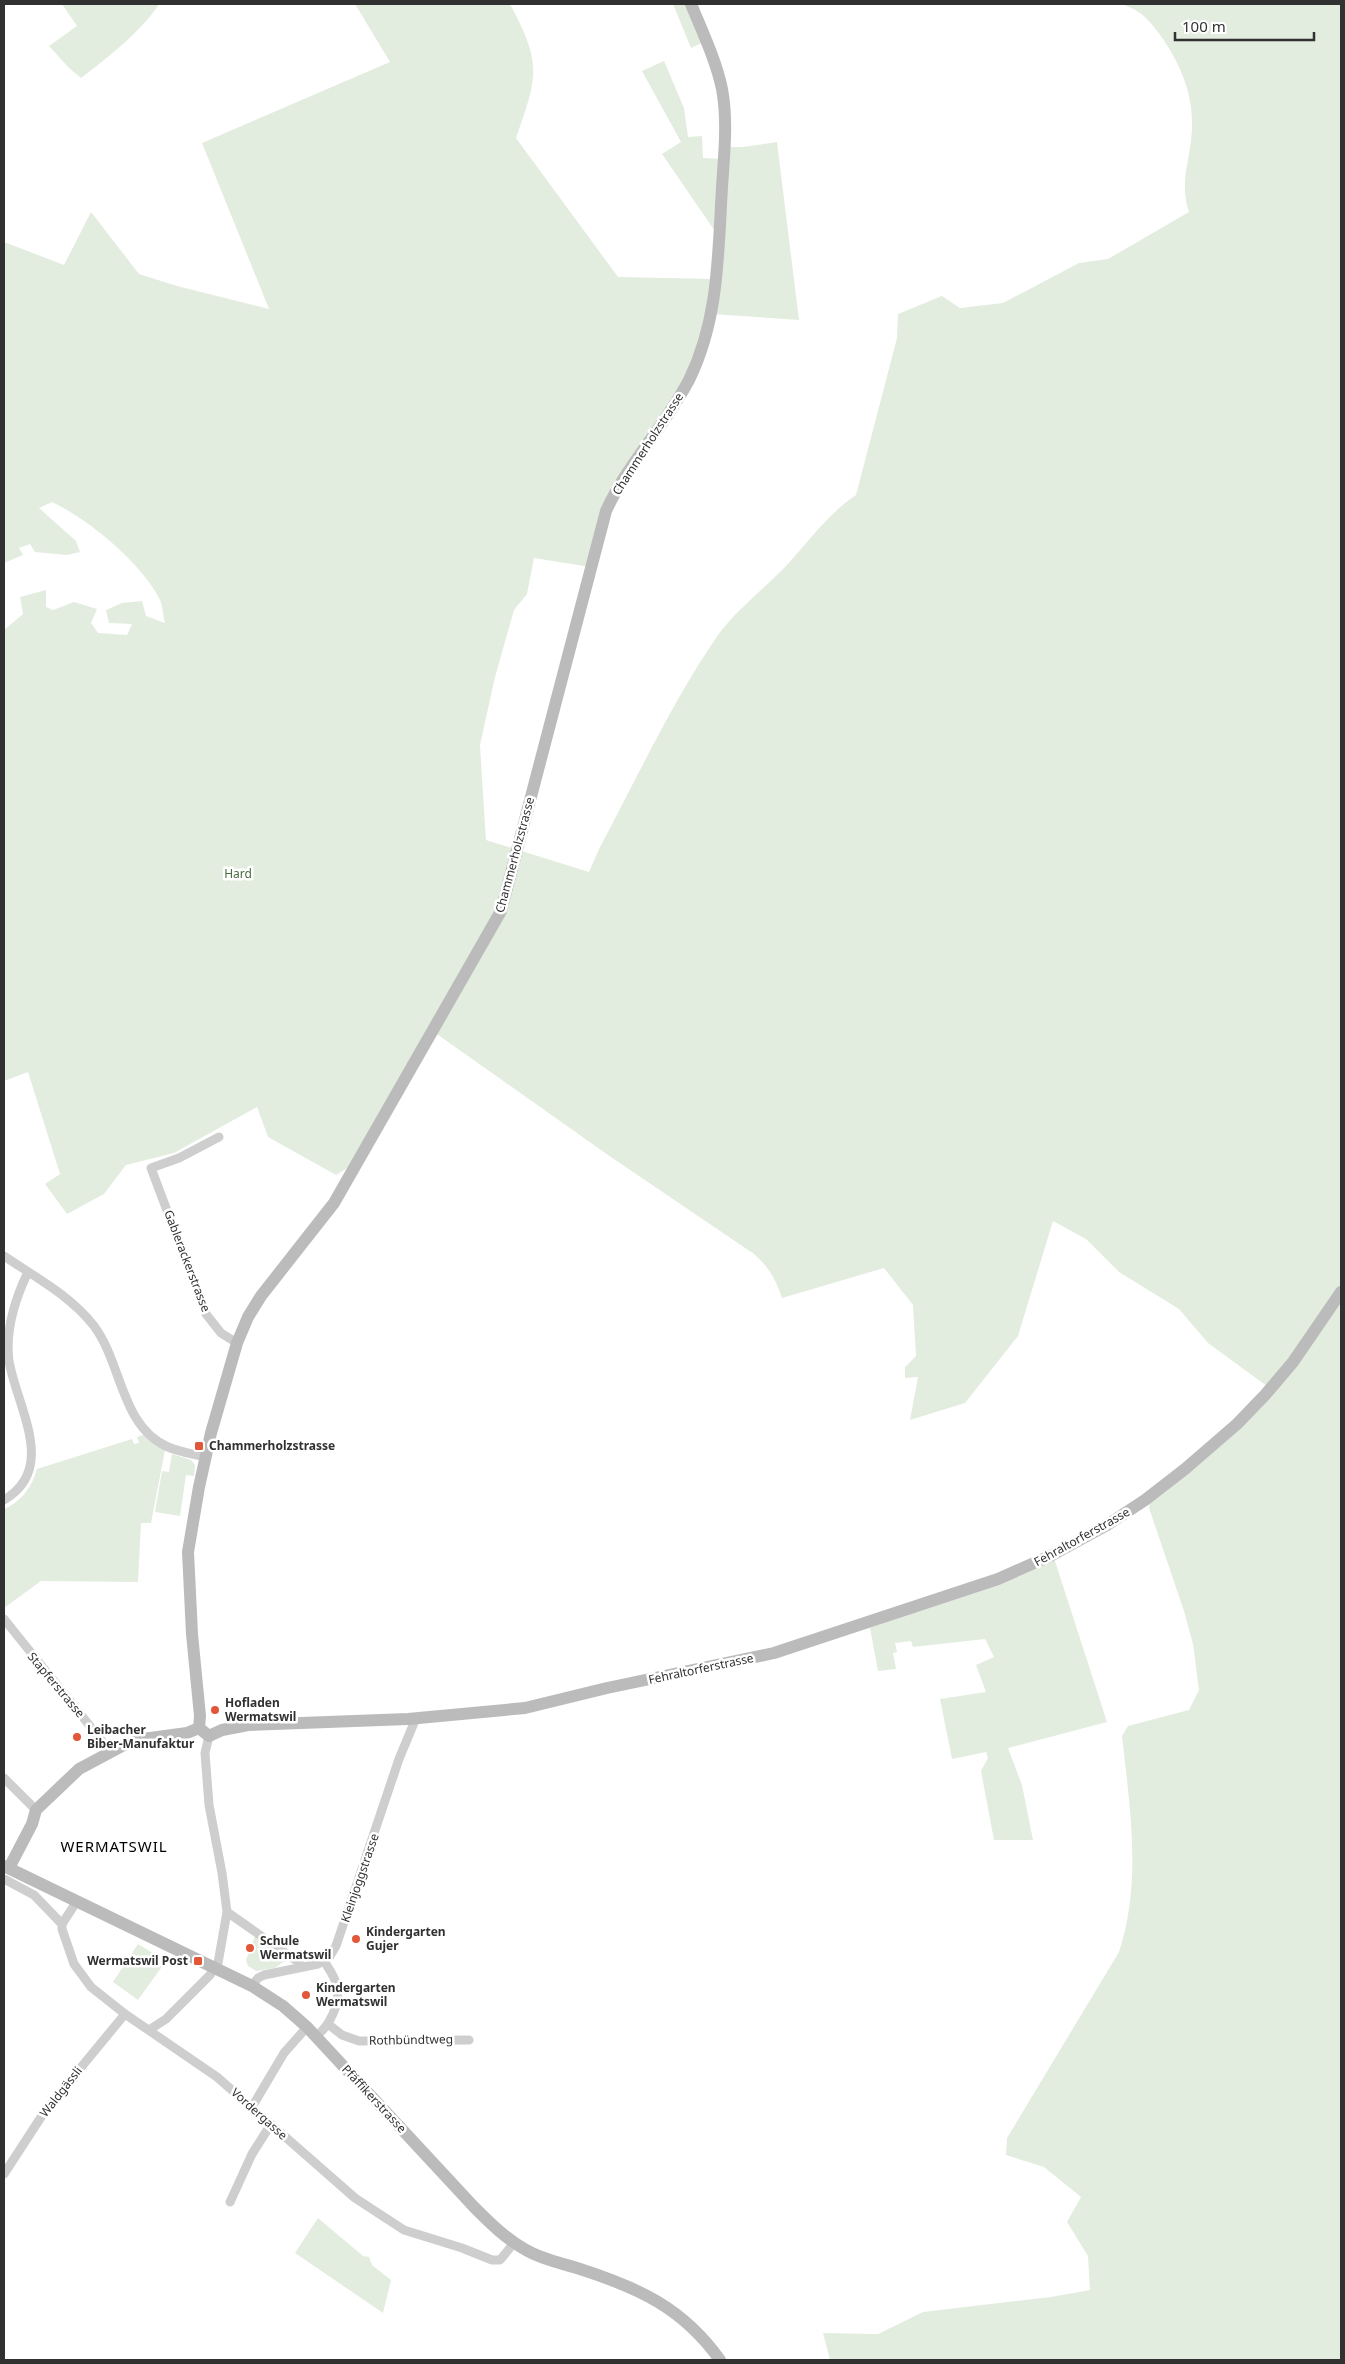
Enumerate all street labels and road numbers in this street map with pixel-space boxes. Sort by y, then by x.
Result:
street label: Chammerholzstrasse [608,389,687,498]
street label: Chammerholzstrasse [491,795,538,915]
street label: Gablerackerstrasse [160,1207,215,1314]
street label: Fehraltorferstrasse [1031,1503,1133,1570]
street label: Stapferstrasse [24,1648,89,1721]
street label: Fehraltorferstrasse [647,1649,755,1688]
street label: Kleinjoggstrasse [336,1831,383,1924]
street label: Rothbündtweg [369,2030,453,2049]
street label: Pfäffikerstrasse [338,2061,411,2137]
street label: Waldgässli [35,2063,86,2121]
street label: Vordergasse [228,2084,291,2144]

